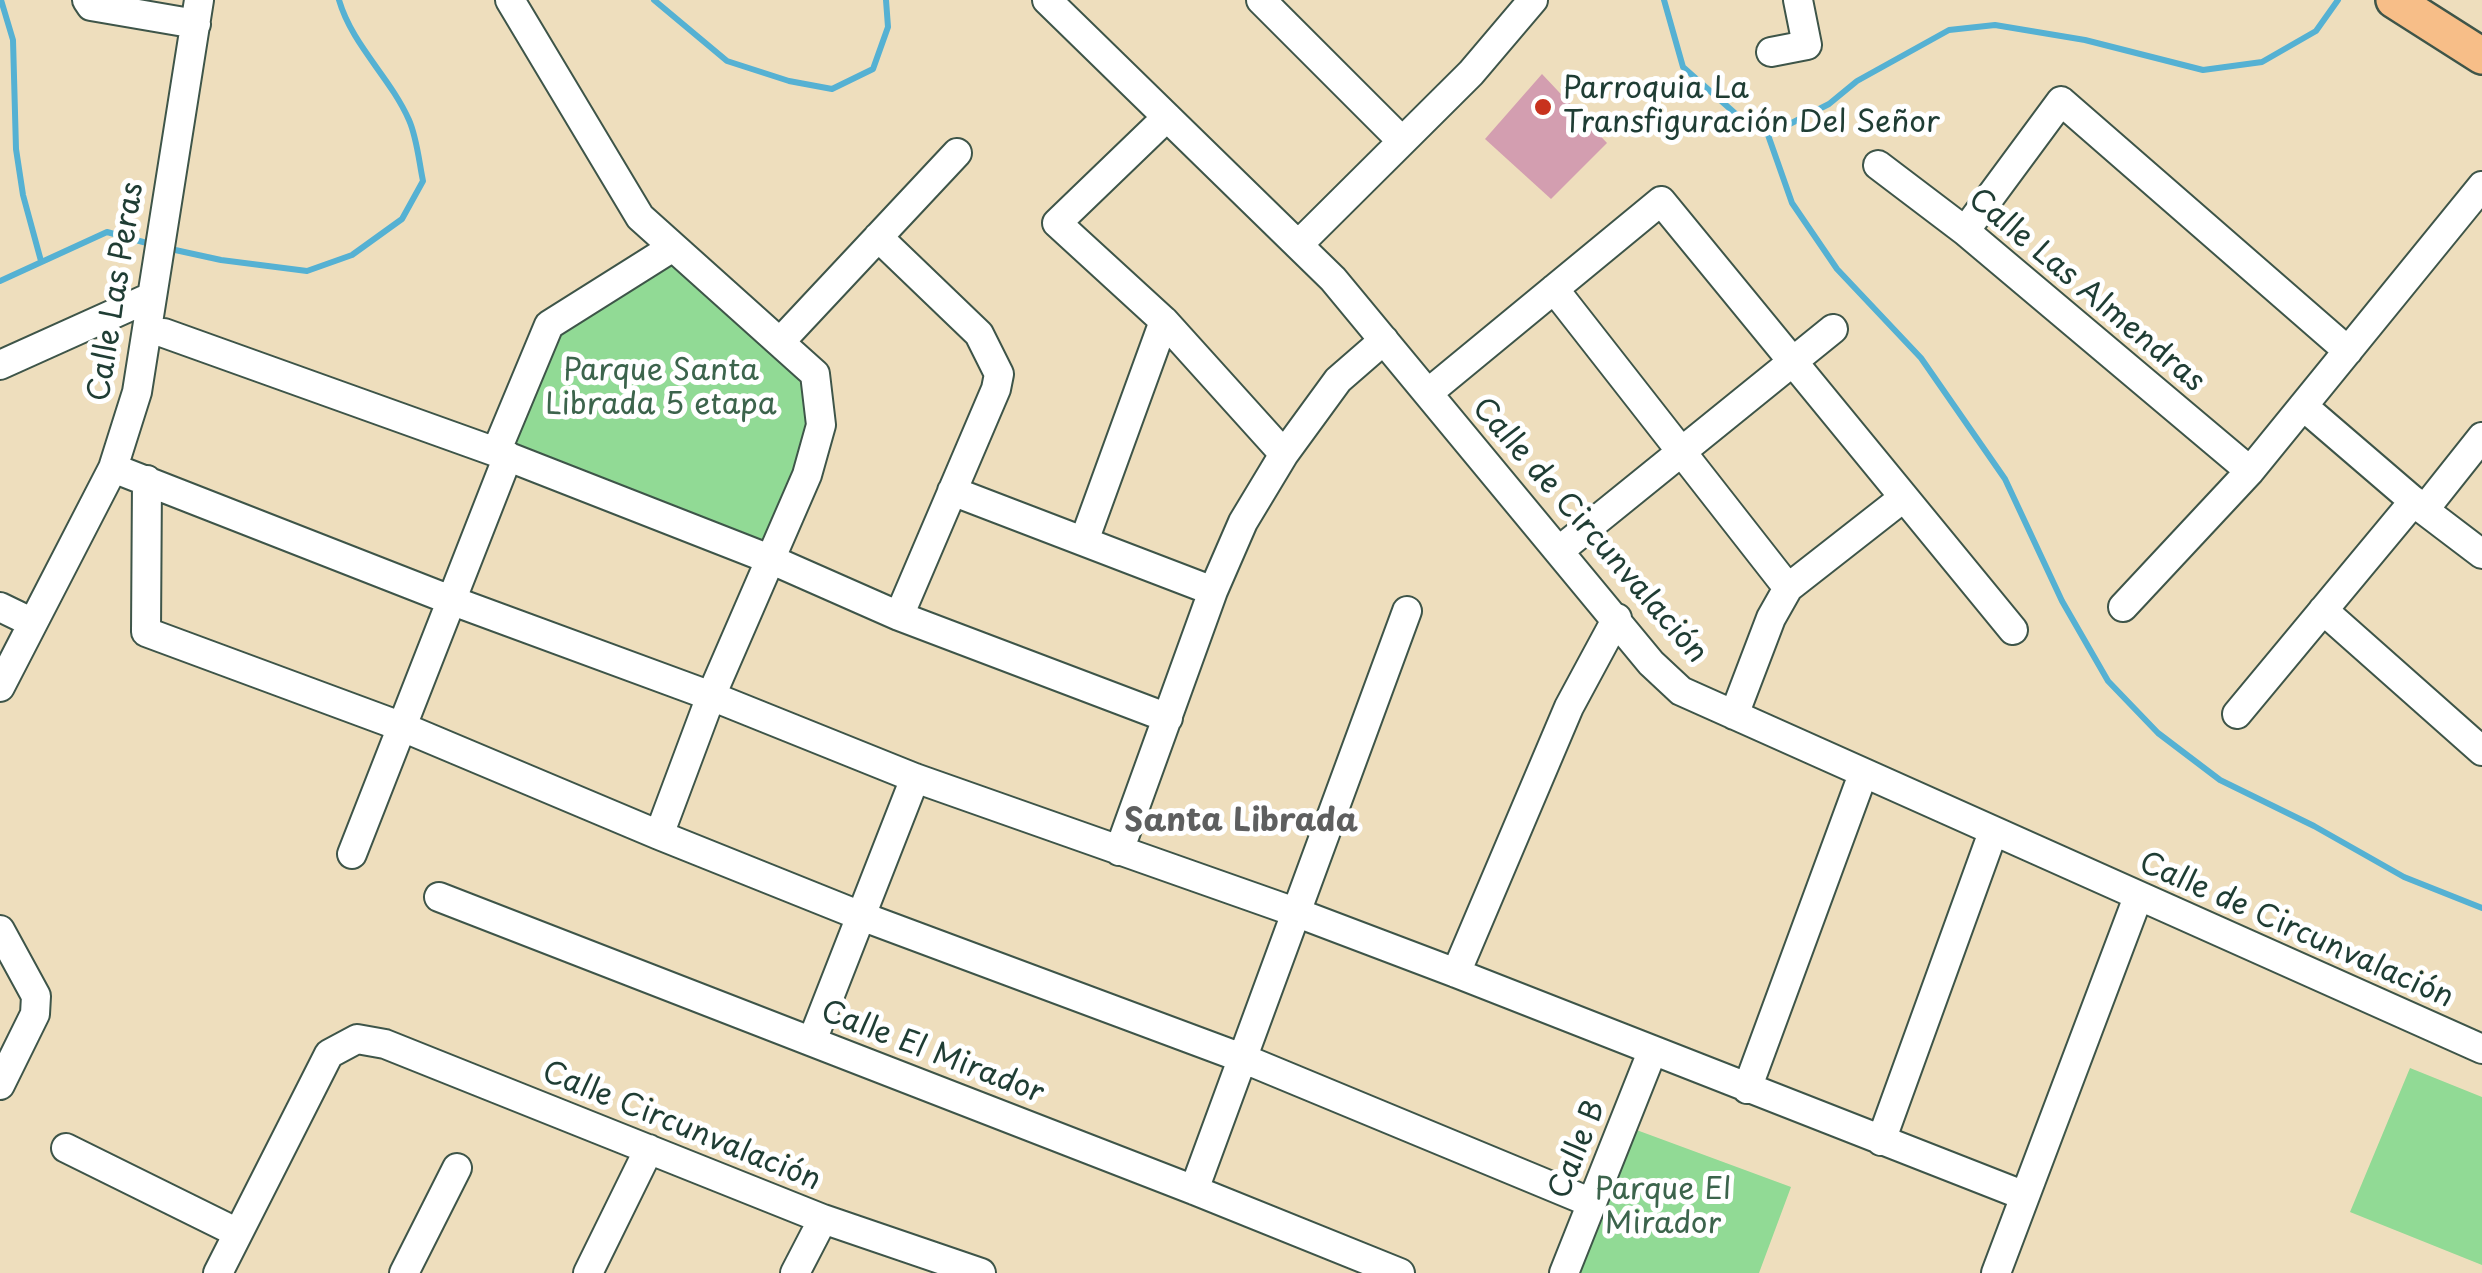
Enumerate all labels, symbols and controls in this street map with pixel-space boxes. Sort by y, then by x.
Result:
place label: Parroquia La Transfiguración Del Señor [1563,72,1940,142]
marker: Parroquia La Transfiguración Del Señor [1532,96,1554,118]
street label: Calle Las Peras [82,180,152,404]
street label: Calle Las Almendras [1961,182,2211,400]
park label: Parque Santa Librada 5 etapa [545,354,777,424]
street label: Calle de Circunvalación [1464,391,1714,671]
district label: Santa Librada [1124,803,1358,841]
street label: Calle de Circunvalación [2133,845,2459,1017]
street label: Calle El Mirador [815,994,1049,1112]
street label: Calle Circunvalación [537,1055,825,1199]
street label: Calle B [1542,1096,1614,1204]
park label: Parque El Mirador [1595,1173,1731,1244]

